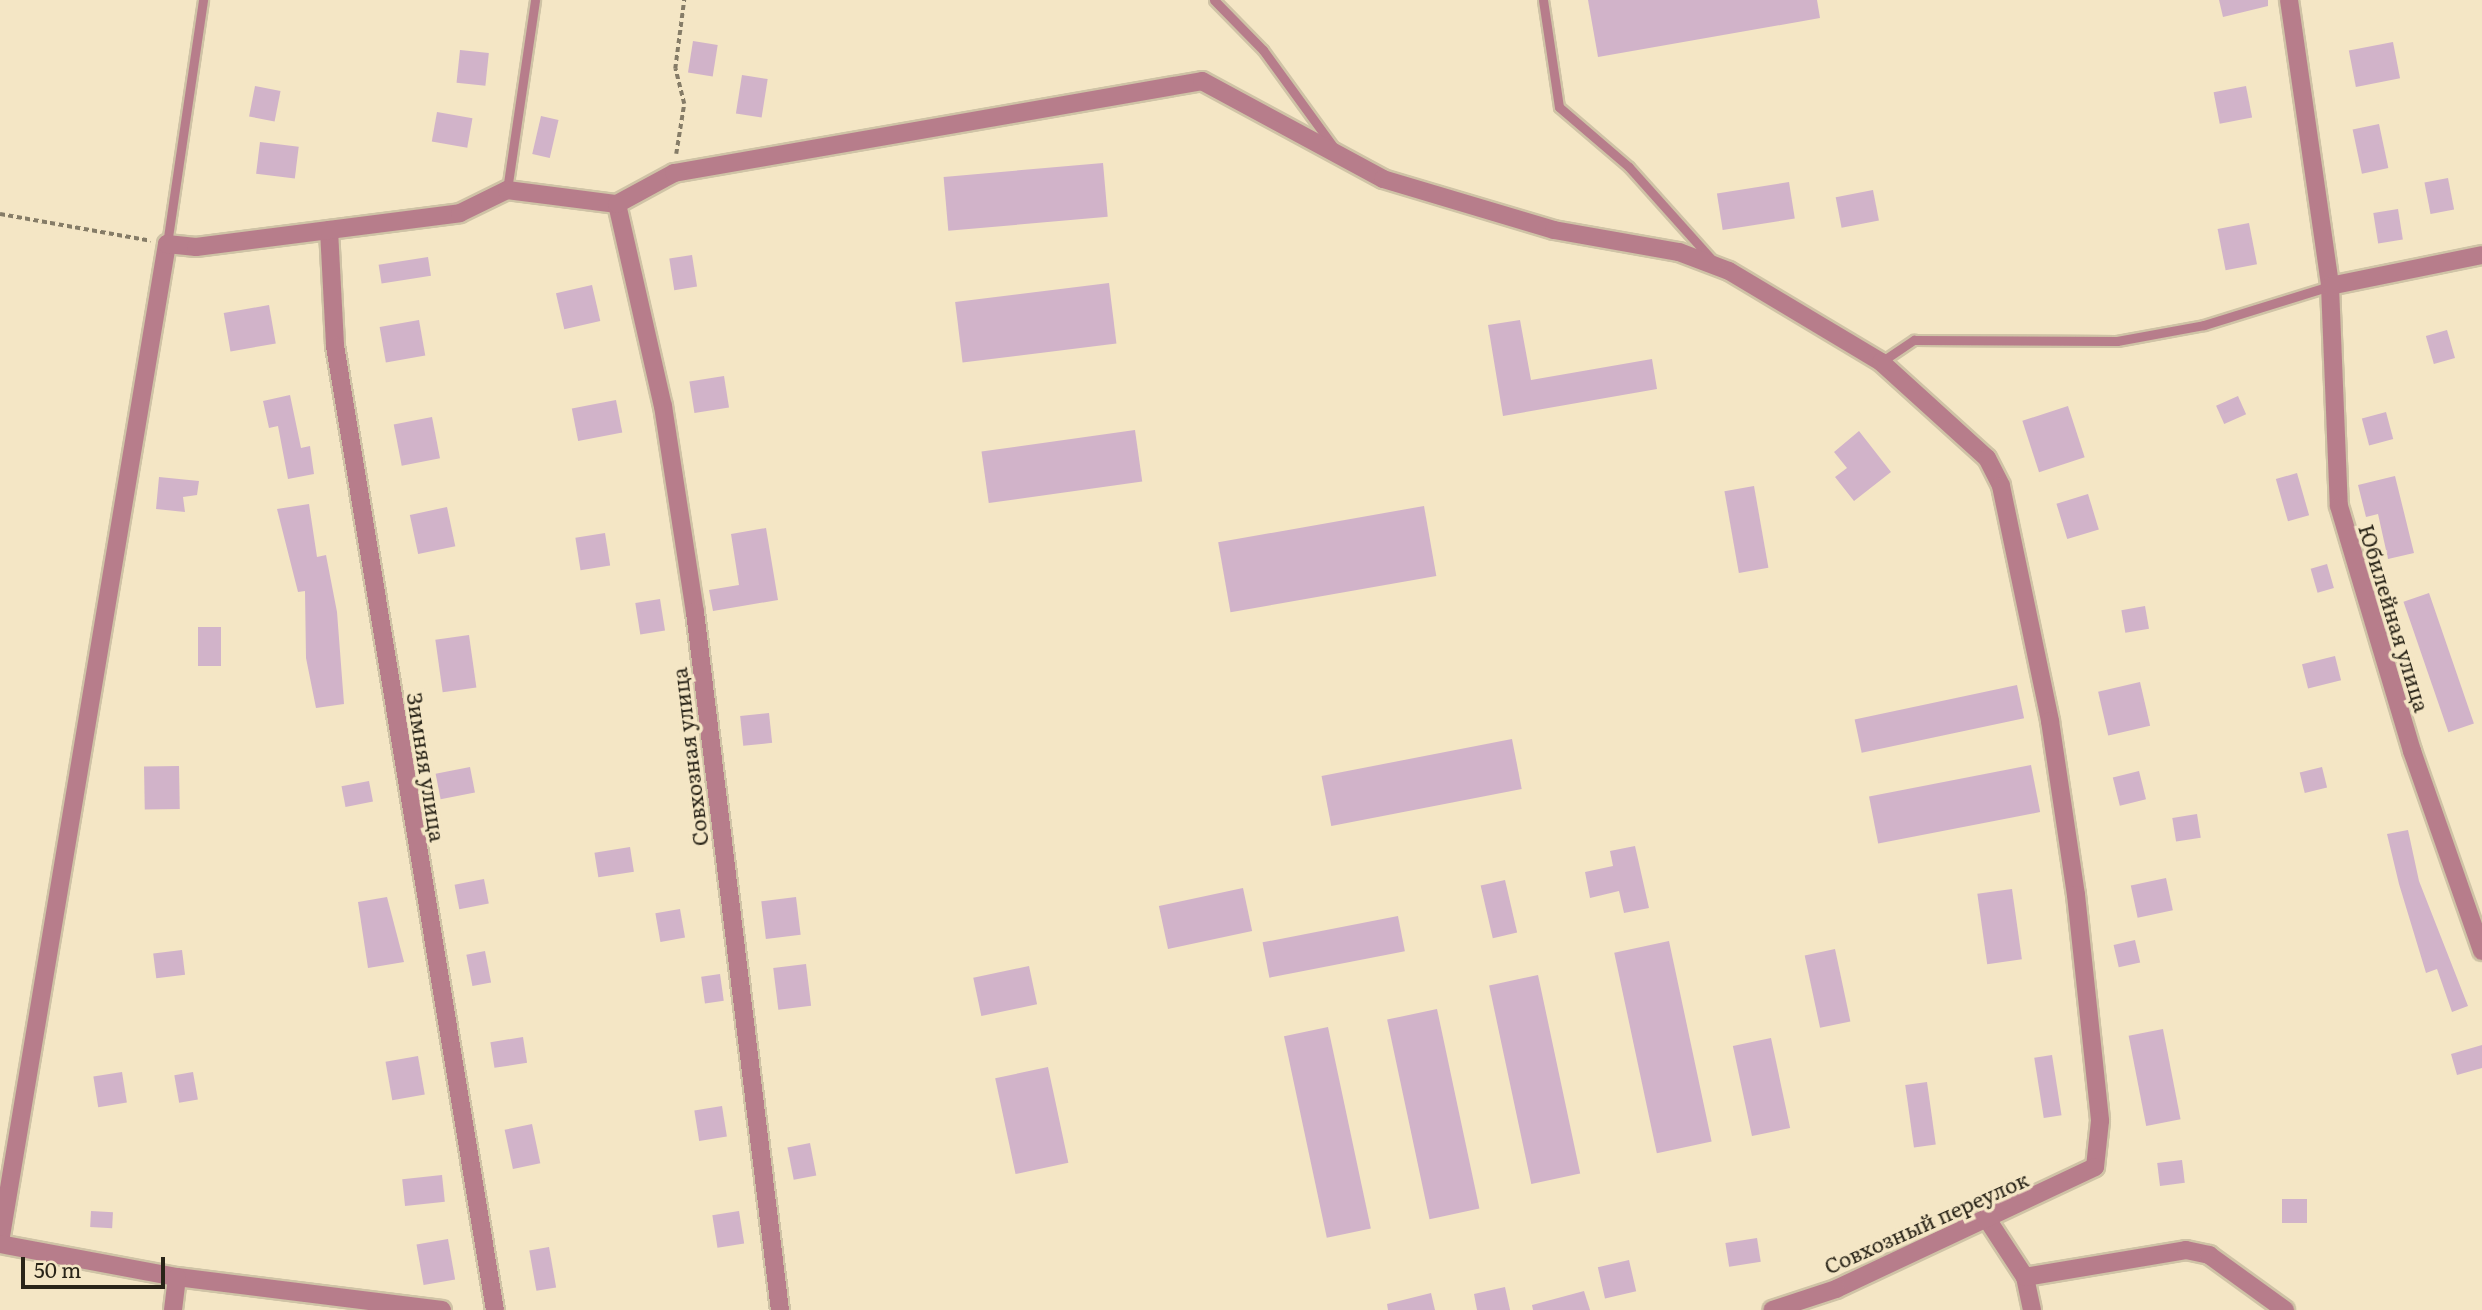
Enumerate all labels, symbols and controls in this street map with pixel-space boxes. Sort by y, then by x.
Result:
street label: Юбилейная улица [2354,521,2436,715]
street label: Совхозная улица [666,666,712,848]
street label: Зимняя улица [403,691,451,843]
street label: Совхозный переулок [1820,1166,2032,1278]
scale bar [24,1244,168,1288]
text: 50 m [34,1253,81,1284]

